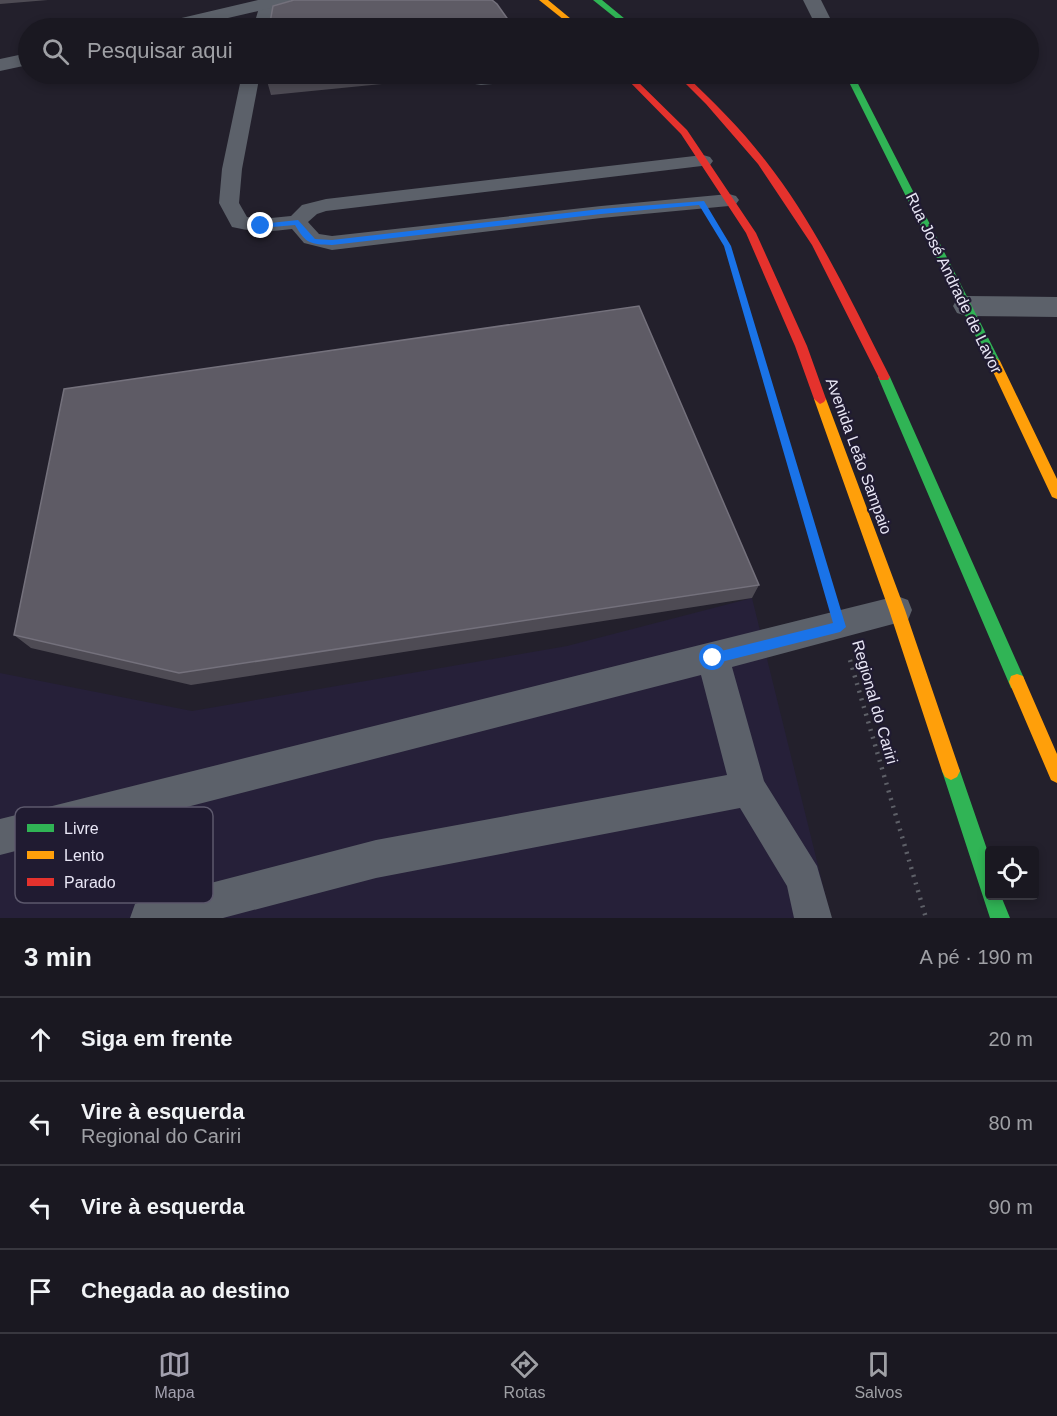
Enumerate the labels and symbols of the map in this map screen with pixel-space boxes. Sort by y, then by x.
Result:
street label: Rua José Andrade de Lavor [903,190,1005,376]
route end [247,212,273,238]
street label: Avenida Leão Sampaio [823,375,895,537]
street label: Regional do Cariri [849,638,901,766]
route start [699,644,725,670]
legend [15,807,213,903]
text: Livre [64,820,99,837]
text: Lento [64,847,104,864]
text: Parado [64,874,116,891]

